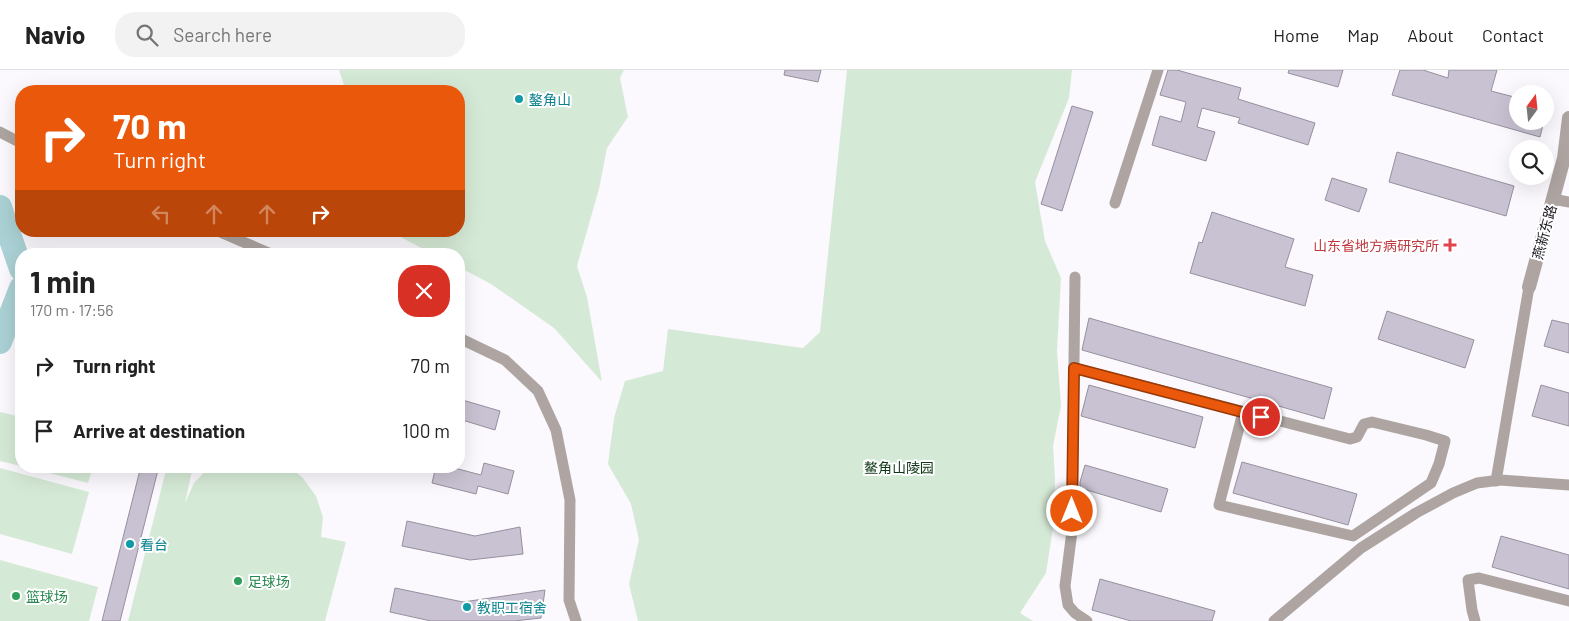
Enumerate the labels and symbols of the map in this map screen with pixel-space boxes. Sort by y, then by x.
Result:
north arrow [1509,85,1554,130]
place label: 鏊角山 [529,91,571,108]
marker: 鏊角山 [513,93,525,105]
street label: 燕新东路 [1529,203,1559,261]
place label: 山东省地方病研究所 [1313,237,1439,254]
marker: 山东省地方病研究所 [1443,238,1457,252]
pin [1240,396,1282,438]
park label: 鳌角山陵园 [864,459,934,476]
position arrow [1045,484,1097,536]
place label: 看台 [140,536,168,553]
marker: 看台 [124,538,136,550]
place label: 足球场 [248,573,290,590]
marker: 足球场 [232,575,244,587]
place label: 篮球场 [26,588,68,605]
marker: 篮球场 [10,590,22,602]
place label: 教职工宿舍 [477,599,547,616]
marker: 教职工宿舍 [461,601,473,613]

